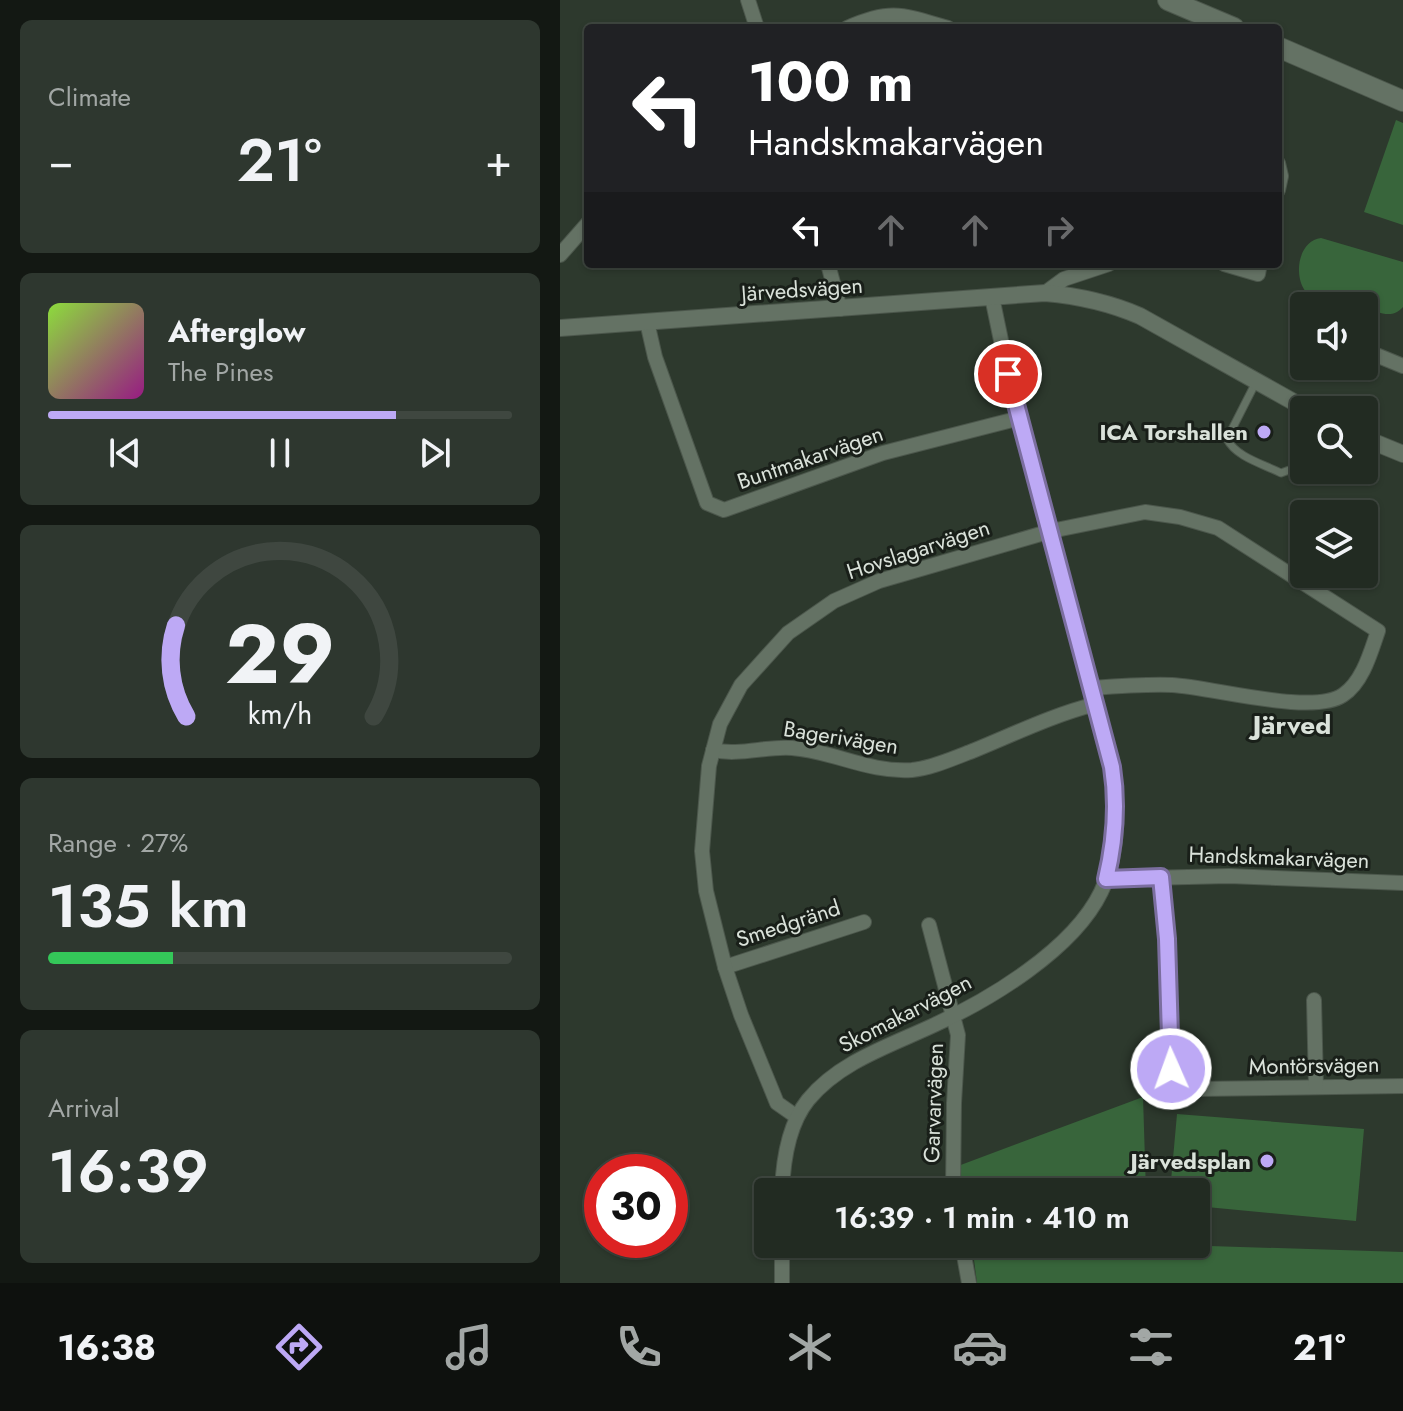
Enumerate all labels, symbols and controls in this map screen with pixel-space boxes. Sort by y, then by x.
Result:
text: 100 m [748,41,913,122]
icon: left [616,56,720,160]
text: Climate [48,78,131,116]
text: Handskmakarvägen [748,116,1044,168]
text: 21° [237,117,322,204]
text: − [48,129,74,193]
text: + [485,129,512,193]
icon: left [785,208,829,252]
icon: ahead [869,208,913,252]
icon: ahead [953,208,997,252]
icon: right [1037,208,1081,252]
street label: Järvedsvägen [737,269,864,309]
map controls [1290,292,1378,588]
button: sound [1290,292,1378,380]
text: Afterglow [168,310,305,353]
pin [974,340,1042,408]
icon: arrive [986,352,1030,396]
text: The Pines [168,353,273,391]
button: search [1290,396,1378,484]
place label: ICA Torshallen [1099,416,1248,448]
street label: Buntmakarvägen [733,417,887,497]
marker: ICA Torshallen [1255,423,1273,441]
icon: previous [103,431,147,475]
icon: pause [258,431,302,475]
icon: next [413,431,457,475]
button: layers [1290,500,1378,588]
street label: Hovslagarvägen [842,511,994,587]
text: 29 [225,594,335,714]
text: km/h [248,694,312,736]
district label: Järved [1248,706,1331,744]
street label: Bagerivägen [781,712,901,762]
text: Range · 27% [48,824,188,862]
street label: Handskmakarvägen [1188,838,1370,876]
text: 135 km [48,863,249,950]
street label: Smedgränd [732,891,844,955]
street label: Skomakarvägen [833,966,977,1060]
position arrow [1129,1027,1213,1111]
street label: Garvarvägen [915,1042,951,1164]
street label: Montörsvägen [1248,1048,1380,1082]
text: Arrival [48,1089,120,1127]
text: 16:39 [48,1128,209,1215]
place label: Järvedsplan [1127,1145,1251,1177]
marker: Järvedsplan [1258,1152,1276,1170]
speed limit sign: 30 [584,1154,688,1258]
text: 16:39 · 1 min · 410 m [834,1196,1130,1239]
icon: directions [271,1319,327,1375]
icon: music [441,1319,497,1375]
icon: phone [611,1319,667,1375]
icon: climate [782,1319,838,1375]
icon: car [952,1319,1008,1375]
icon: filters [1123,1319,1179,1375]
text: 16:38 [57,1321,156,1373]
text: 21° [1293,1321,1346,1373]

